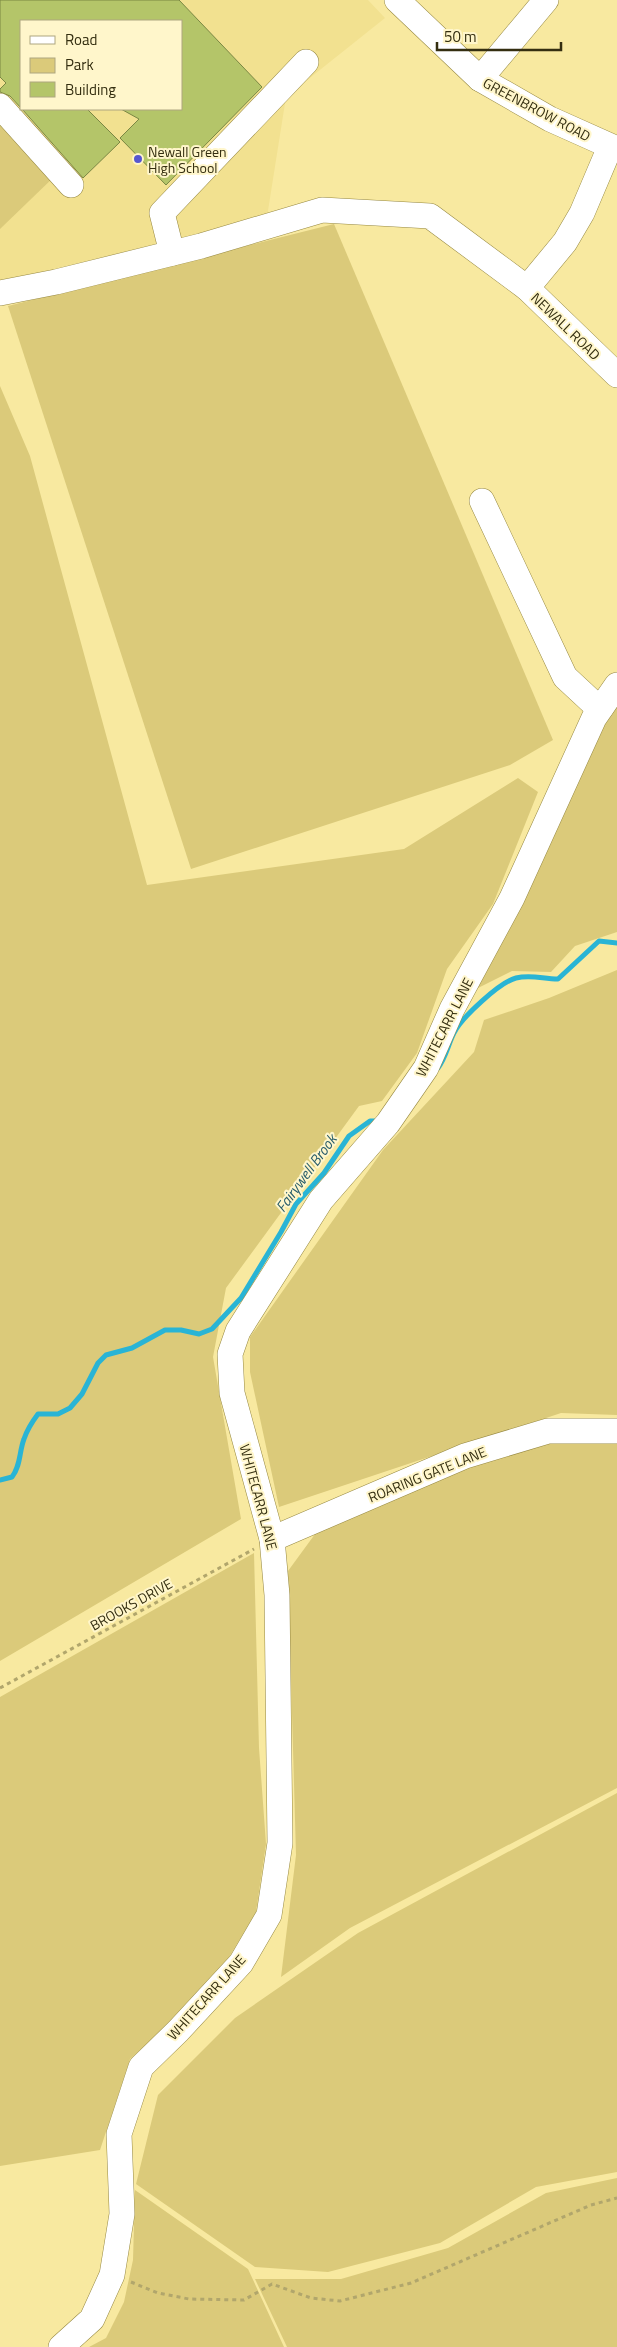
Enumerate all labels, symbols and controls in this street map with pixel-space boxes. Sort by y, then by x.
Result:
legend [20,20,182,110]
scale bar [437,20,561,52]
text: 50 m [444,25,477,48]
text: Road [65,28,97,51]
text: Park [65,53,94,76]
street label: GREENBROW ROAD [479,72,595,146]
text: Building [65,78,116,101]
place label: Newall Green High School [148,141,227,178]
marker: Newall Green High School [132,153,144,165]
street label: NEWALL ROAD [527,287,605,365]
street label: WHITECARR LANE [410,974,478,1080]
water label: Fairywell Brook [270,1127,344,1217]
street label: ROARING GATE LANE [365,1441,490,1507]
street label: WHITECARR LANE [235,1442,283,1553]
street label: BROOKS DRIVE [86,1573,176,1635]
street label: WHITECARR LANE [162,1949,250,2044]

